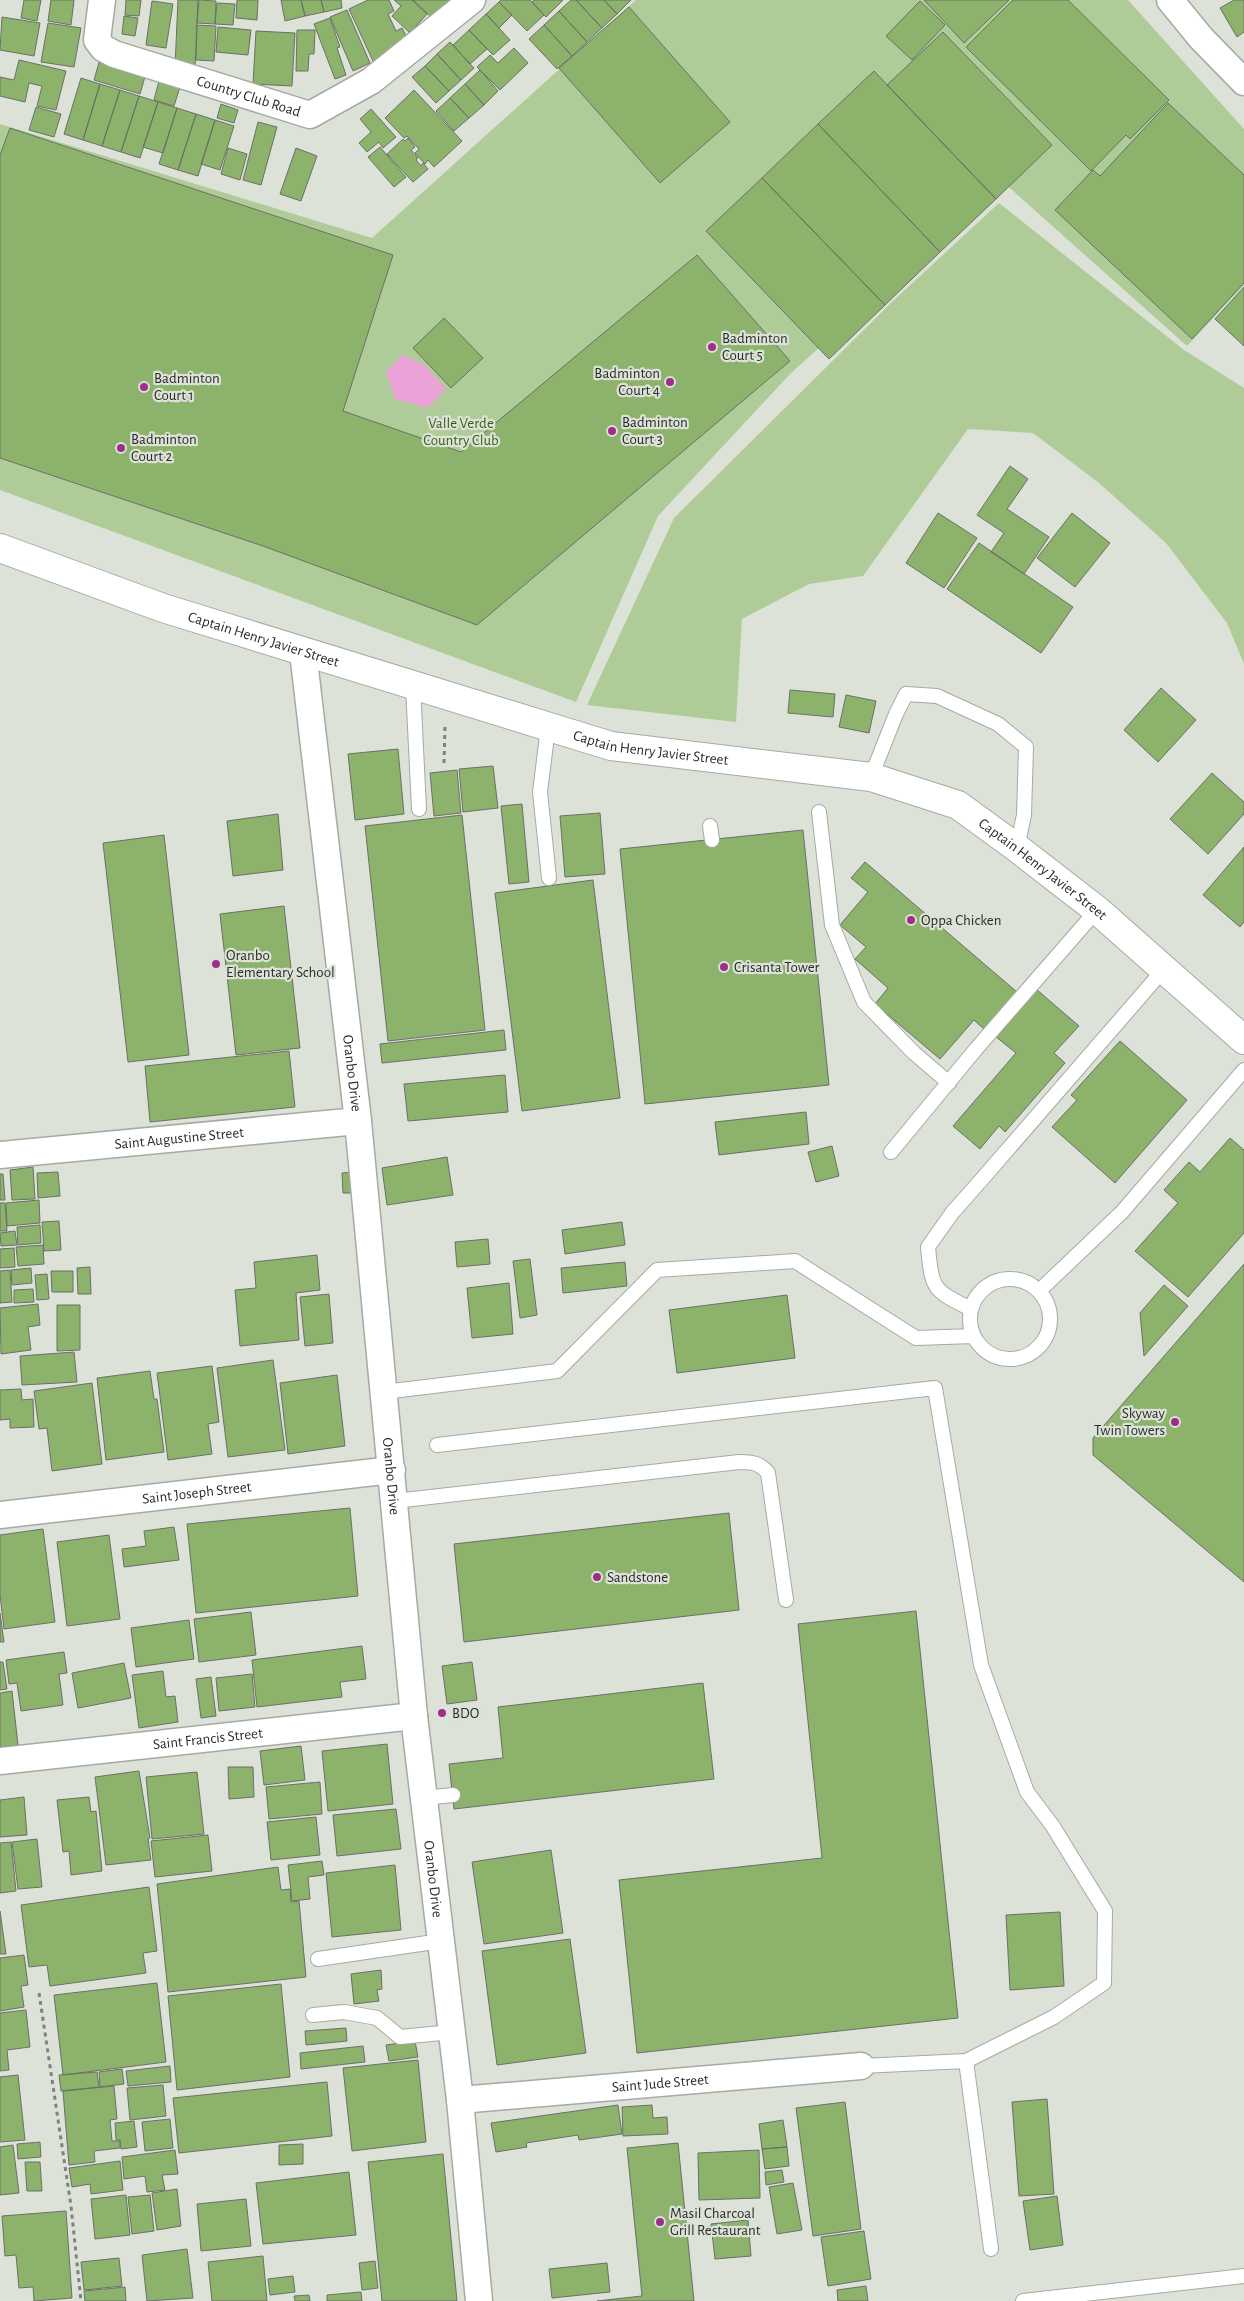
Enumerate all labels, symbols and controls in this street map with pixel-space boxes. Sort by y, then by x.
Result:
street label: Country Club Road [195,73,303,120]
place label: Badminton Court 5 [722,331,788,363]
marker: Badminton Court 5 [706,341,718,353]
place label: Badminton Court 4 [594,366,660,398]
place label: Badminton Court 1 [154,371,220,403]
marker: Badminton Court 4 [664,376,676,388]
marker: Badminton Court 1 [138,381,150,393]
place label: Badminton Court 3 [622,415,688,447]
park label: Valle Verde Country Club [423,416,499,448]
marker: Badminton Court 3 [606,425,618,437]
place label: Badminton Court 2 [131,432,197,464]
marker: Badminton Court 2 [115,442,127,454]
street label: Captain Henry Javier Street [186,609,341,670]
street label: Captain Henry Javier Street [571,728,729,768]
street label: Captain Henry Javier Street [976,816,1110,923]
place label: Oppa Chicken [921,913,1001,928]
marker: Oppa Chicken [905,914,917,926]
place label: Oranbo Elementary School [226,948,335,980]
marker: Oranbo Elementary School [210,958,222,970]
place label: Crisanta Tower [734,960,820,975]
marker: Crisanta Tower [718,961,730,973]
street label: Oranbo Drive [340,1034,364,1113]
street label: Saint Augustine Street [114,1125,245,1152]
place label: Skyway Twin Towers [1094,1406,1166,1438]
marker: Skyway Twin Towers [1169,1416,1181,1428]
street label: Oranbo Drive [380,1437,402,1516]
street label: Saint Joseph Street [141,1479,252,1507]
place label: Sandstone [607,1570,668,1585]
marker: Sandstone [591,1571,603,1583]
place label: BDO [452,1706,479,1721]
marker: BDO [436,1707,448,1719]
street label: Saint Francis Street [152,1725,264,1752]
street label: Oranbo Drive [421,1840,445,1919]
street label: Saint Jude Street [611,2072,710,2095]
place label: Masil Charcoal Grill Restaurant [670,2206,761,2238]
marker: Masil Charcoal Grill Restaurant [654,2216,666,2228]

